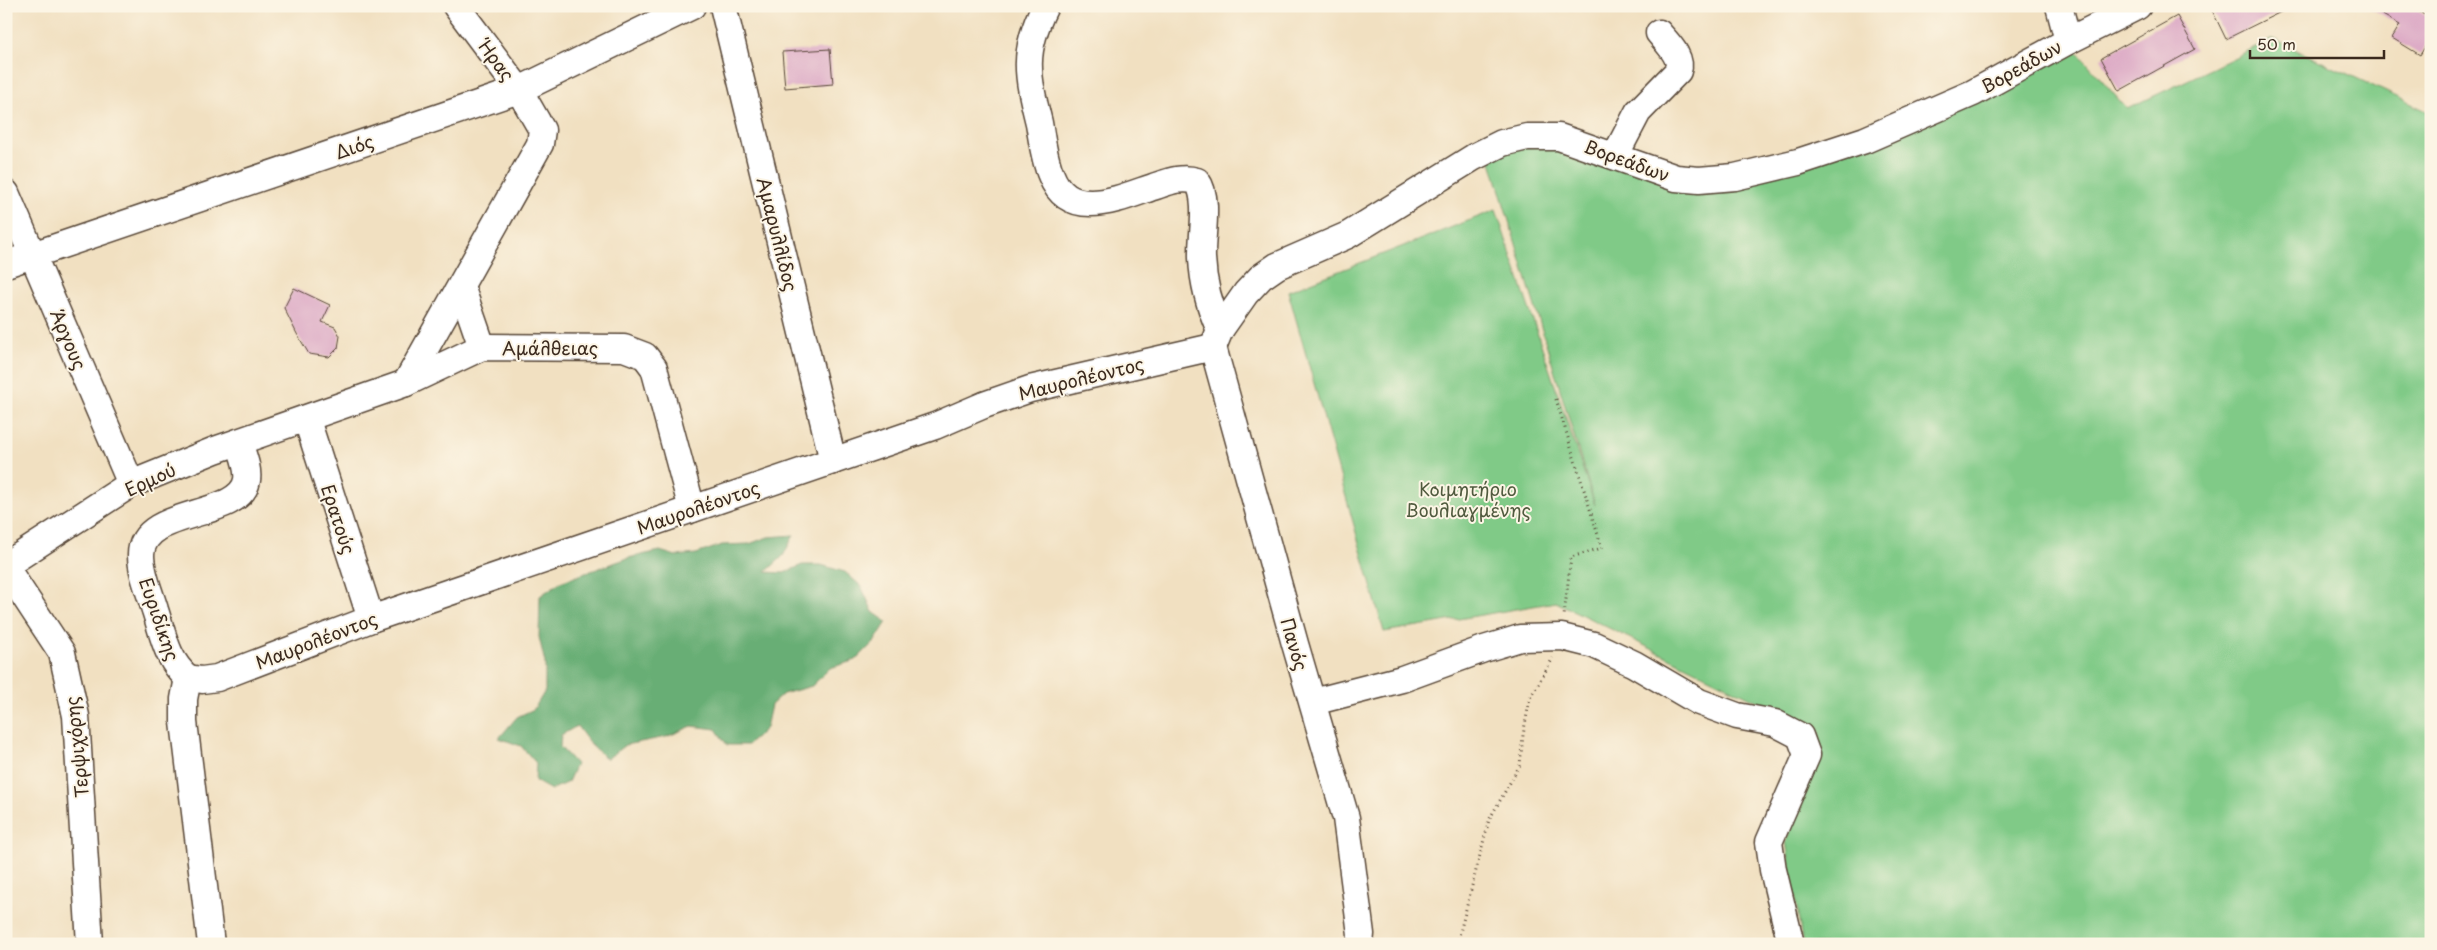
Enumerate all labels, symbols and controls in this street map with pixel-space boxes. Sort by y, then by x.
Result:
scale bar [2250,28,2383,60]
street label: Ήρας [471,31,521,86]
text: 50 m [2257,32,2296,55]
street label: Βορεάδων [1975,33,2067,99]
street label: Διός [331,127,377,165]
street label: Βορεάδων [1580,132,1674,188]
street label: Αμαρυλλίδος [751,174,805,294]
street label: Άργους [44,304,94,374]
street label: Αμάλθειας [502,334,598,361]
street label: Μαυρολέοντος [1016,349,1146,407]
street label: Ερμού [120,455,180,503]
street label: Μαυρολέοντος [633,473,763,541]
park label: Κοιμητήριο Βουλιαγμένης [1405,475,1531,523]
street label: Ερατούς [315,481,363,557]
street label: Ευριδίκης [133,574,187,664]
street label: Μαυρολέοντος [251,604,381,676]
street label: Πανός [1275,614,1315,674]
street label: Τερψιχόρης [57,695,95,799]

